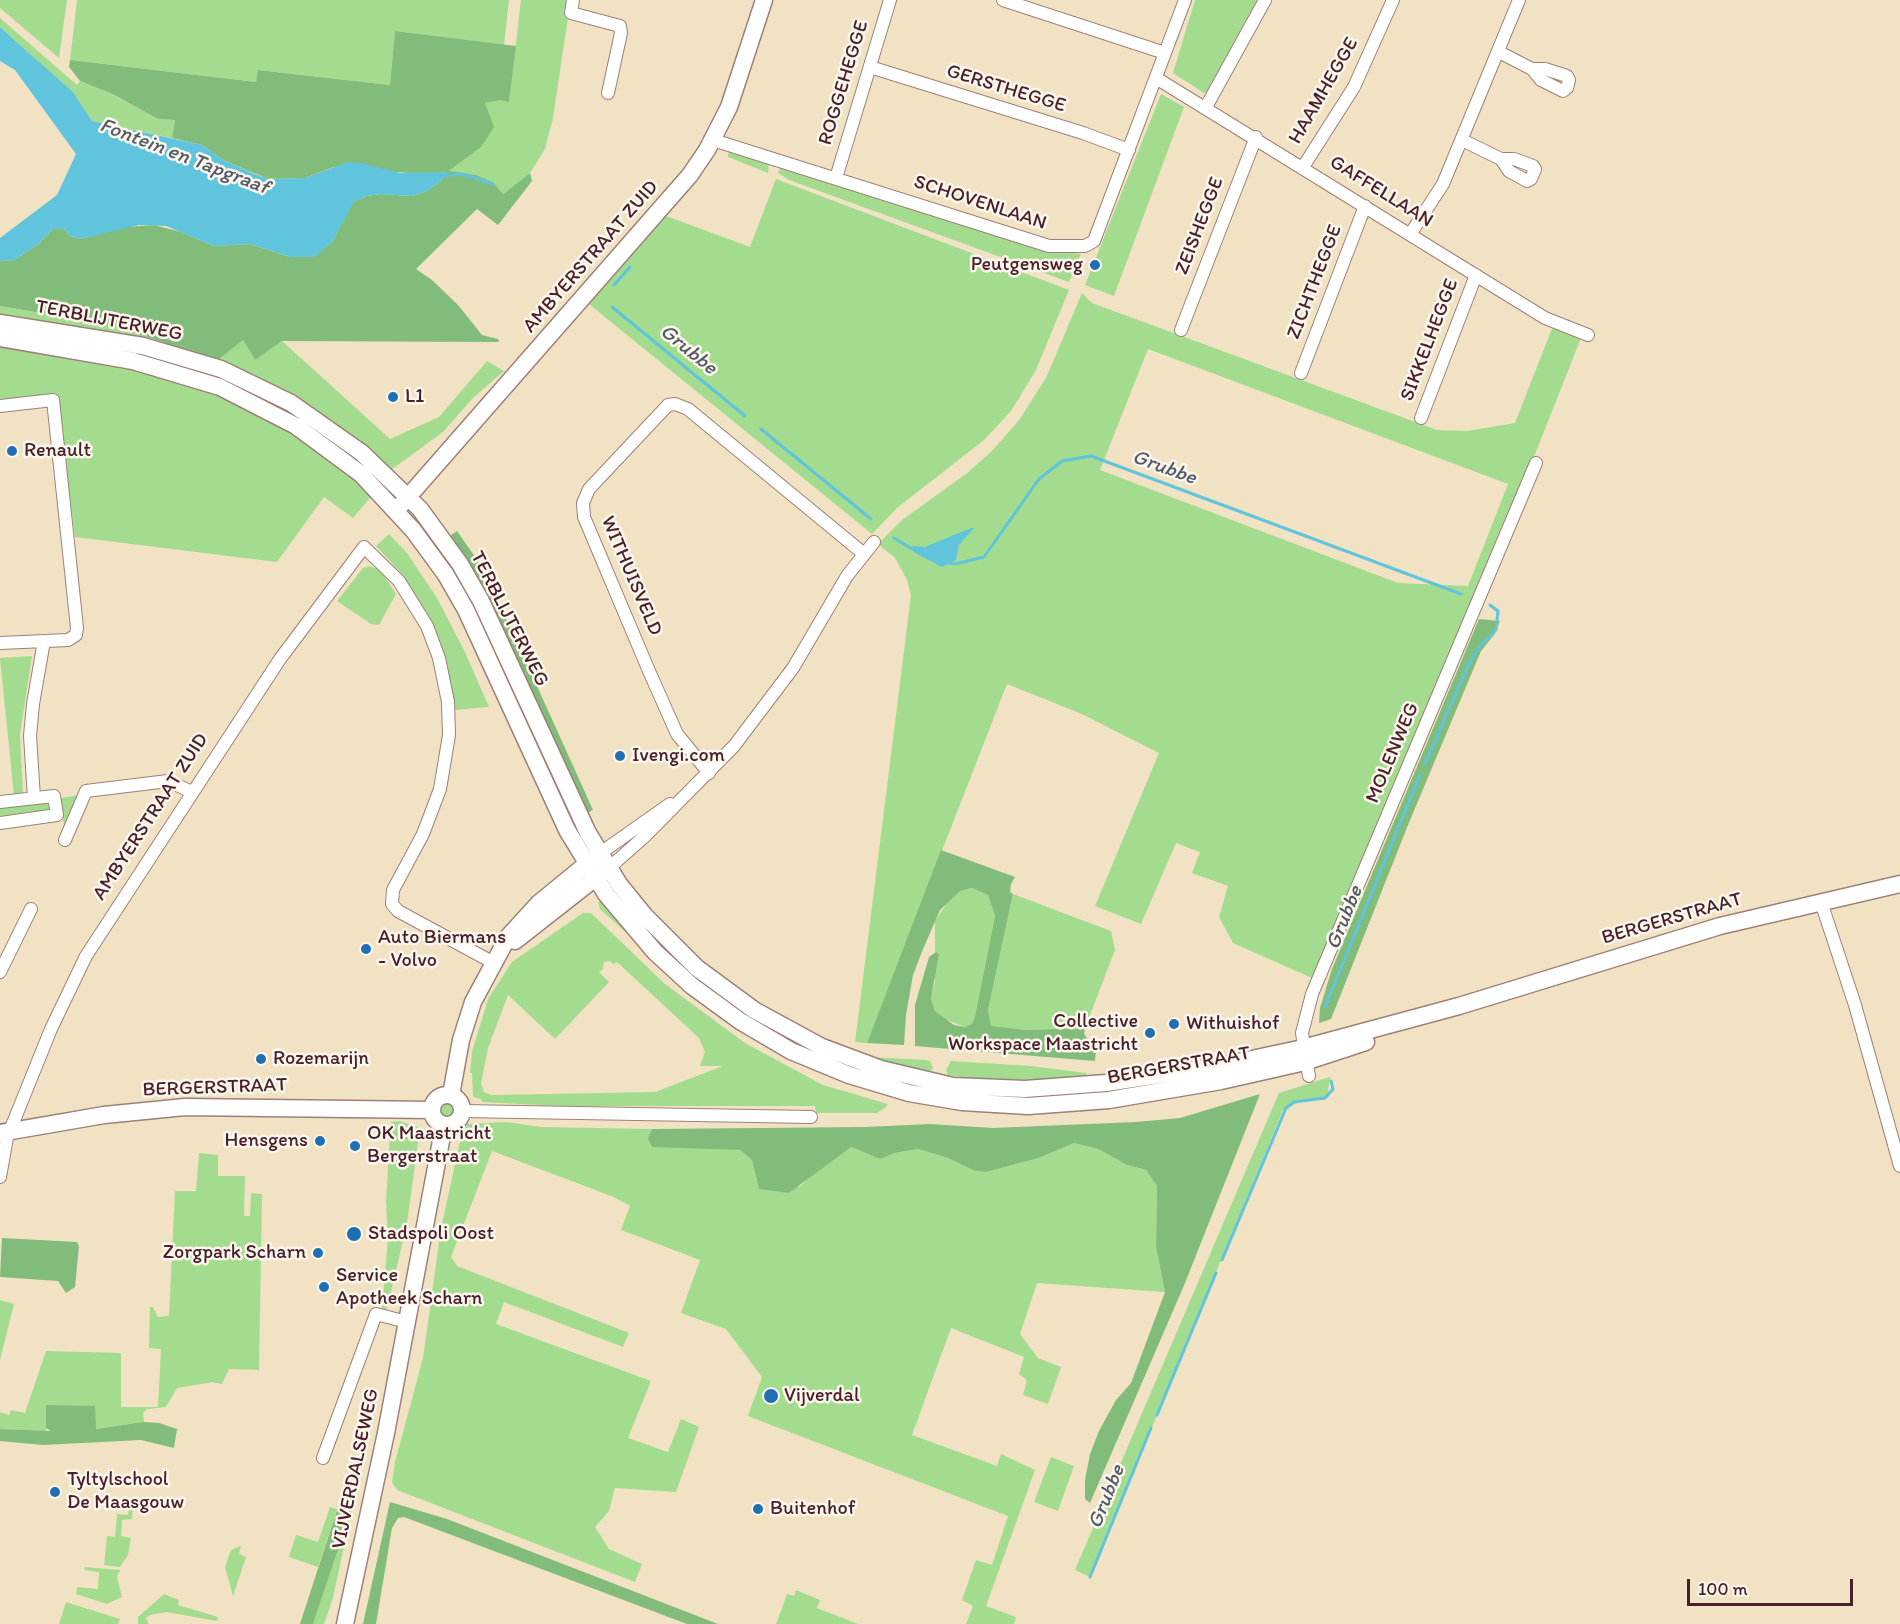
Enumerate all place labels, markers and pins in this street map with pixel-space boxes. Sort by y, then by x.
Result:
place label: Peutgensweg [971,253,1083,277]
marker: Peutgensweg [1088,258,1102,272]
place label: L1 [405,385,424,409]
marker: L1 [386,390,400,404]
place label: Renault [24,439,91,463]
marker: Renault [5,444,19,458]
place label: Ivengi.com [632,744,725,768]
marker: Ivengi.com [613,749,627,763]
place label: Auto Biermans - Volvo [378,926,506,973]
marker: Auto Biermans - Volvo [359,942,373,956]
place label: Collective Workspace Maastricht [948,1010,1138,1057]
place label: Withuishof [1186,1012,1279,1036]
marker: Withuishof [1167,1017,1181,1031]
marker: Collective Workspace Maastricht [1143,1026,1157,1040]
place label: Rozemarijn [273,1047,369,1071]
marker: Rozemarijn [254,1052,268,1066]
place label: OK Maastricht Bergerstraat [367,1122,491,1169]
place label: Hensgens [224,1129,308,1153]
marker: Hensgens [313,1134,327,1148]
marker: OK Maastricht Bergerstraat [348,1139,362,1153]
place label: Stadspoli Oost [368,1222,494,1246]
marker: Stadspoli Oost [345,1225,363,1243]
place label: Zorgpark Scharn [163,1241,306,1265]
marker: Zorgpark Scharn [311,1246,325,1260]
place label: Service Apotheek Scharn [336,1264,482,1311]
marker: Service Apotheek Scharn [317,1280,331,1294]
place label: Vijverdal [784,1384,860,1408]
marker: Vijverdal [762,1387,780,1405]
place label: Tyltylschool De Maasgouw [67,1468,184,1515]
marker: Tyltylschool De Maasgouw [48,1485,62,1499]
place label: Buitenhof [770,1497,855,1521]
marker: Buitenhof [751,1502,765,1516]

